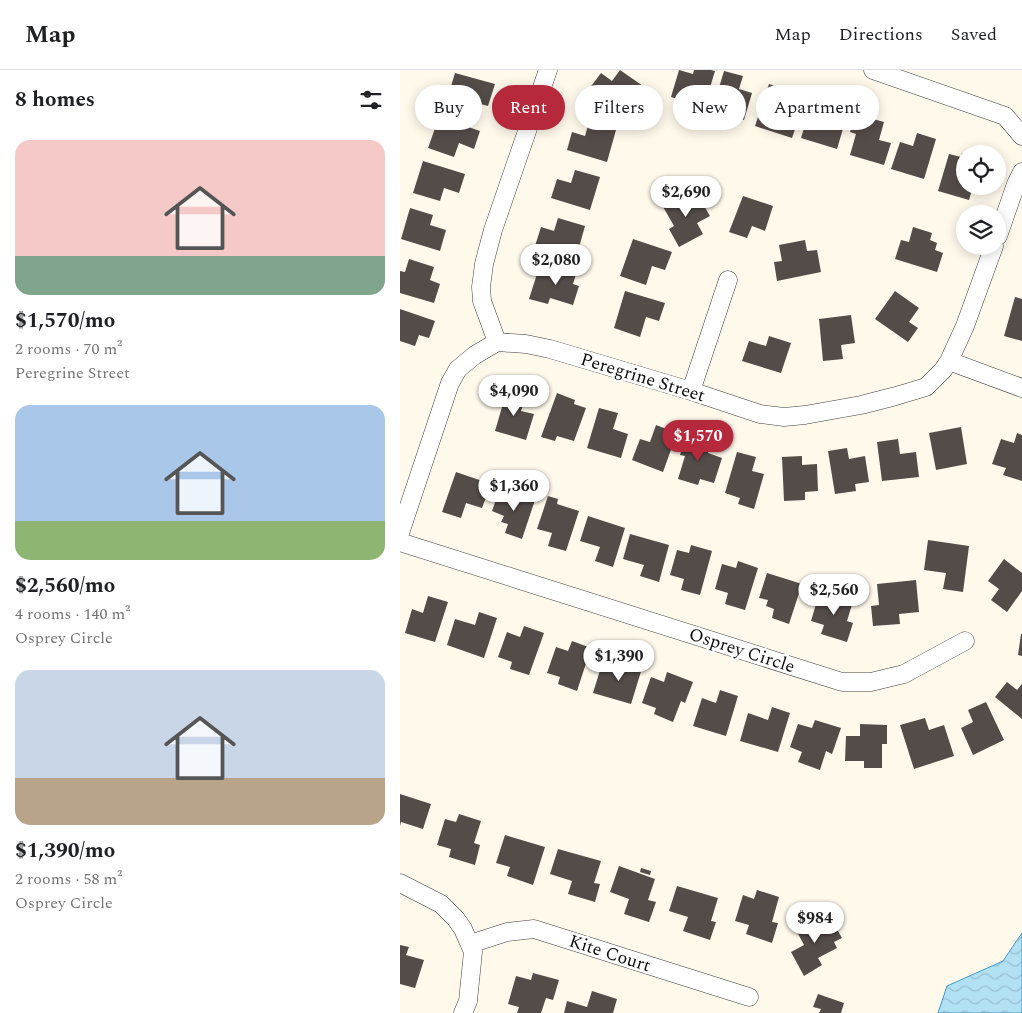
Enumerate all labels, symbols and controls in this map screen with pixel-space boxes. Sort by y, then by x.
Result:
text: Map [25,17,75,53]
text: Map [775,21,811,48]
text: Directions [839,21,923,48]
text: Saved [951,21,997,48]
text: 8 homes [15,84,95,116]
chip: Buy [415,85,482,130]
chip: Rent [492,85,565,130]
chip: Filters [575,85,663,130]
chip: New [673,85,746,130]
chip: Apartment [756,85,879,130]
icon: filters [357,86,385,114]
map controls [956,145,1006,255]
button: locate [956,145,1006,195]
icon: home [155,173,245,263]
pin: $2,690 [645,176,727,218]
text: $2,690 [661,180,711,204]
button: layers [956,205,1006,255]
pin: $2,080 [515,244,597,286]
text: $2,080 [531,248,581,272]
text: $1,570/mo [15,305,115,337]
text: 2 rooms · 70 m² [15,337,122,361]
street label: Peregrine Street [577,346,709,409]
text: Peregrine Street [15,361,130,385]
pin: $4,090 [473,374,555,417]
text: $4,090 [489,379,539,403]
pin: $1,570 [657,420,739,462]
text: $1,570 [673,424,723,448]
icon: home [155,438,245,528]
pin: $1,360 [473,470,555,512]
text: $1,360 [489,474,539,498]
text: $2,560/mo [15,570,115,602]
pin: $2,560 [793,574,875,616]
text: $2,560 [809,578,859,602]
text: 4 rooms · 140 m² [15,602,130,626]
street label: Osprey Circle [685,621,798,680]
text: Osprey Circle [15,626,113,650]
pin: $1,390 [578,640,660,682]
text: $1,390 [594,644,644,668]
icon: home [155,703,245,793]
text: $1,390/mo [15,835,115,867]
text: 2 rooms · 58 m² [15,867,122,891]
text: Osprey Circle [15,891,113,915]
pin: $984 [785,902,845,944]
text: $984 [797,906,833,930]
street label: Kite Court [566,928,654,979]

